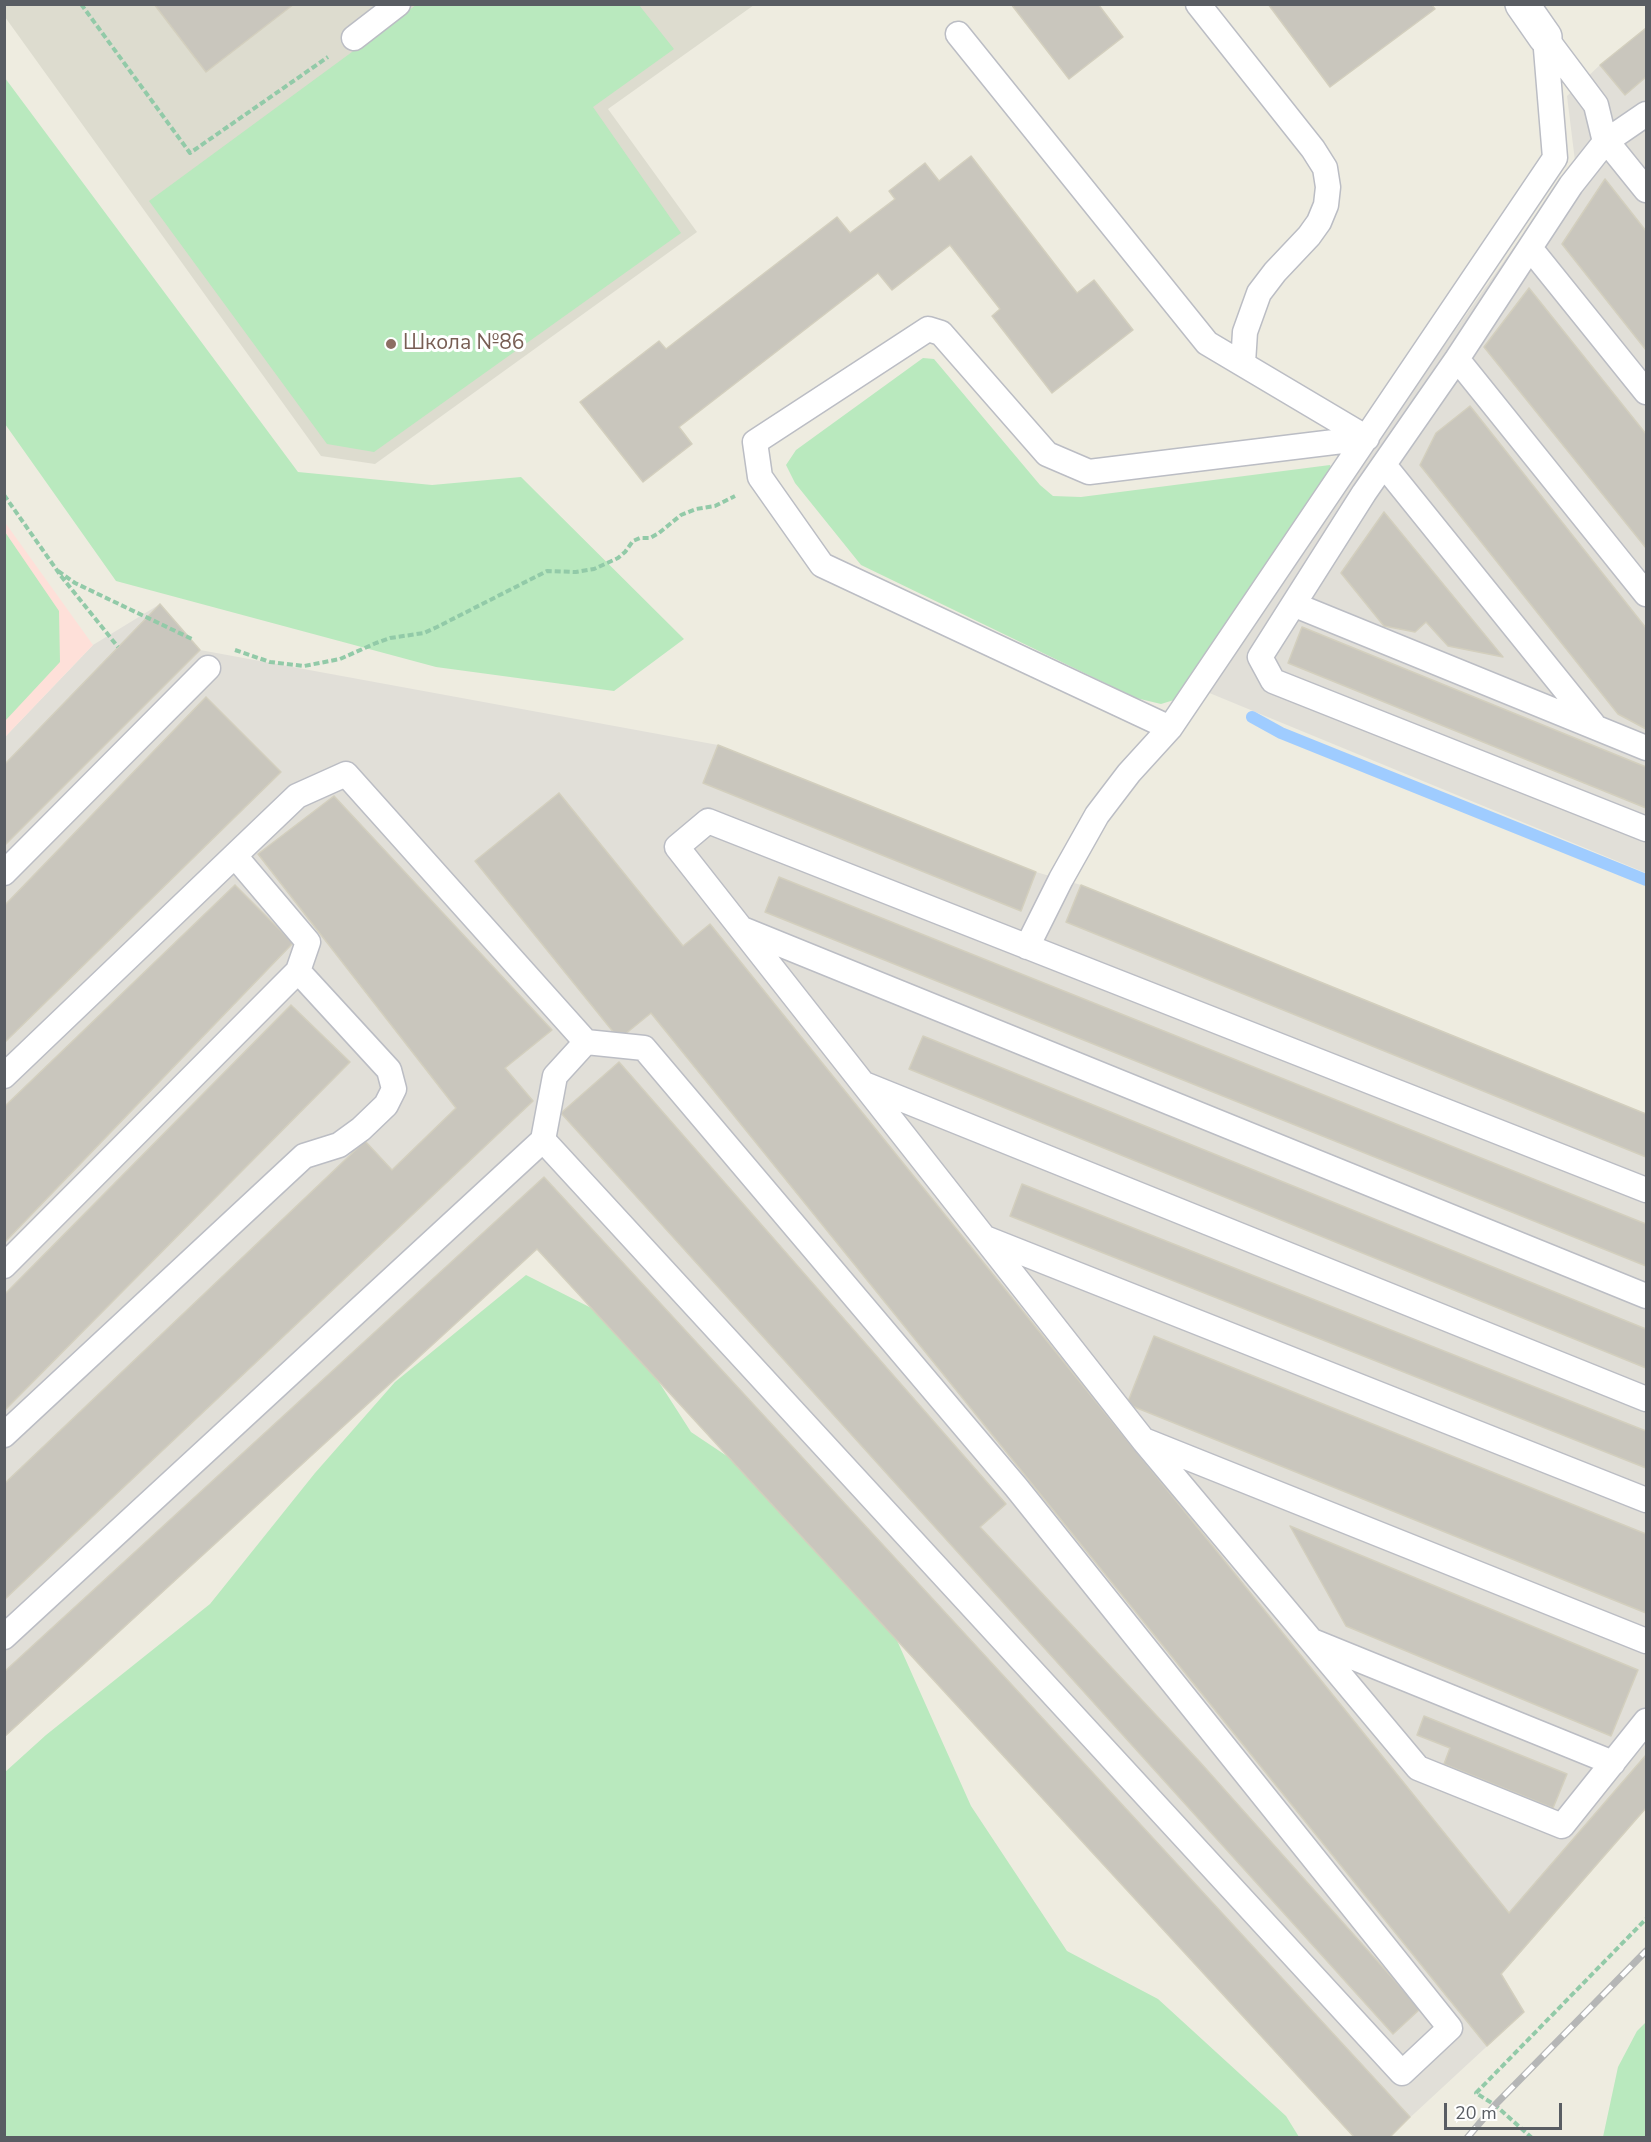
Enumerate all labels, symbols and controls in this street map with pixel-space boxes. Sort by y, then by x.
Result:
place label: Школа №86 [403,331,524,357]
marker: Школа №86 [384,337,398,351]
scale bar [1447,2091,1566,2129]
text: 20 m [1455,2101,1497,2125]

